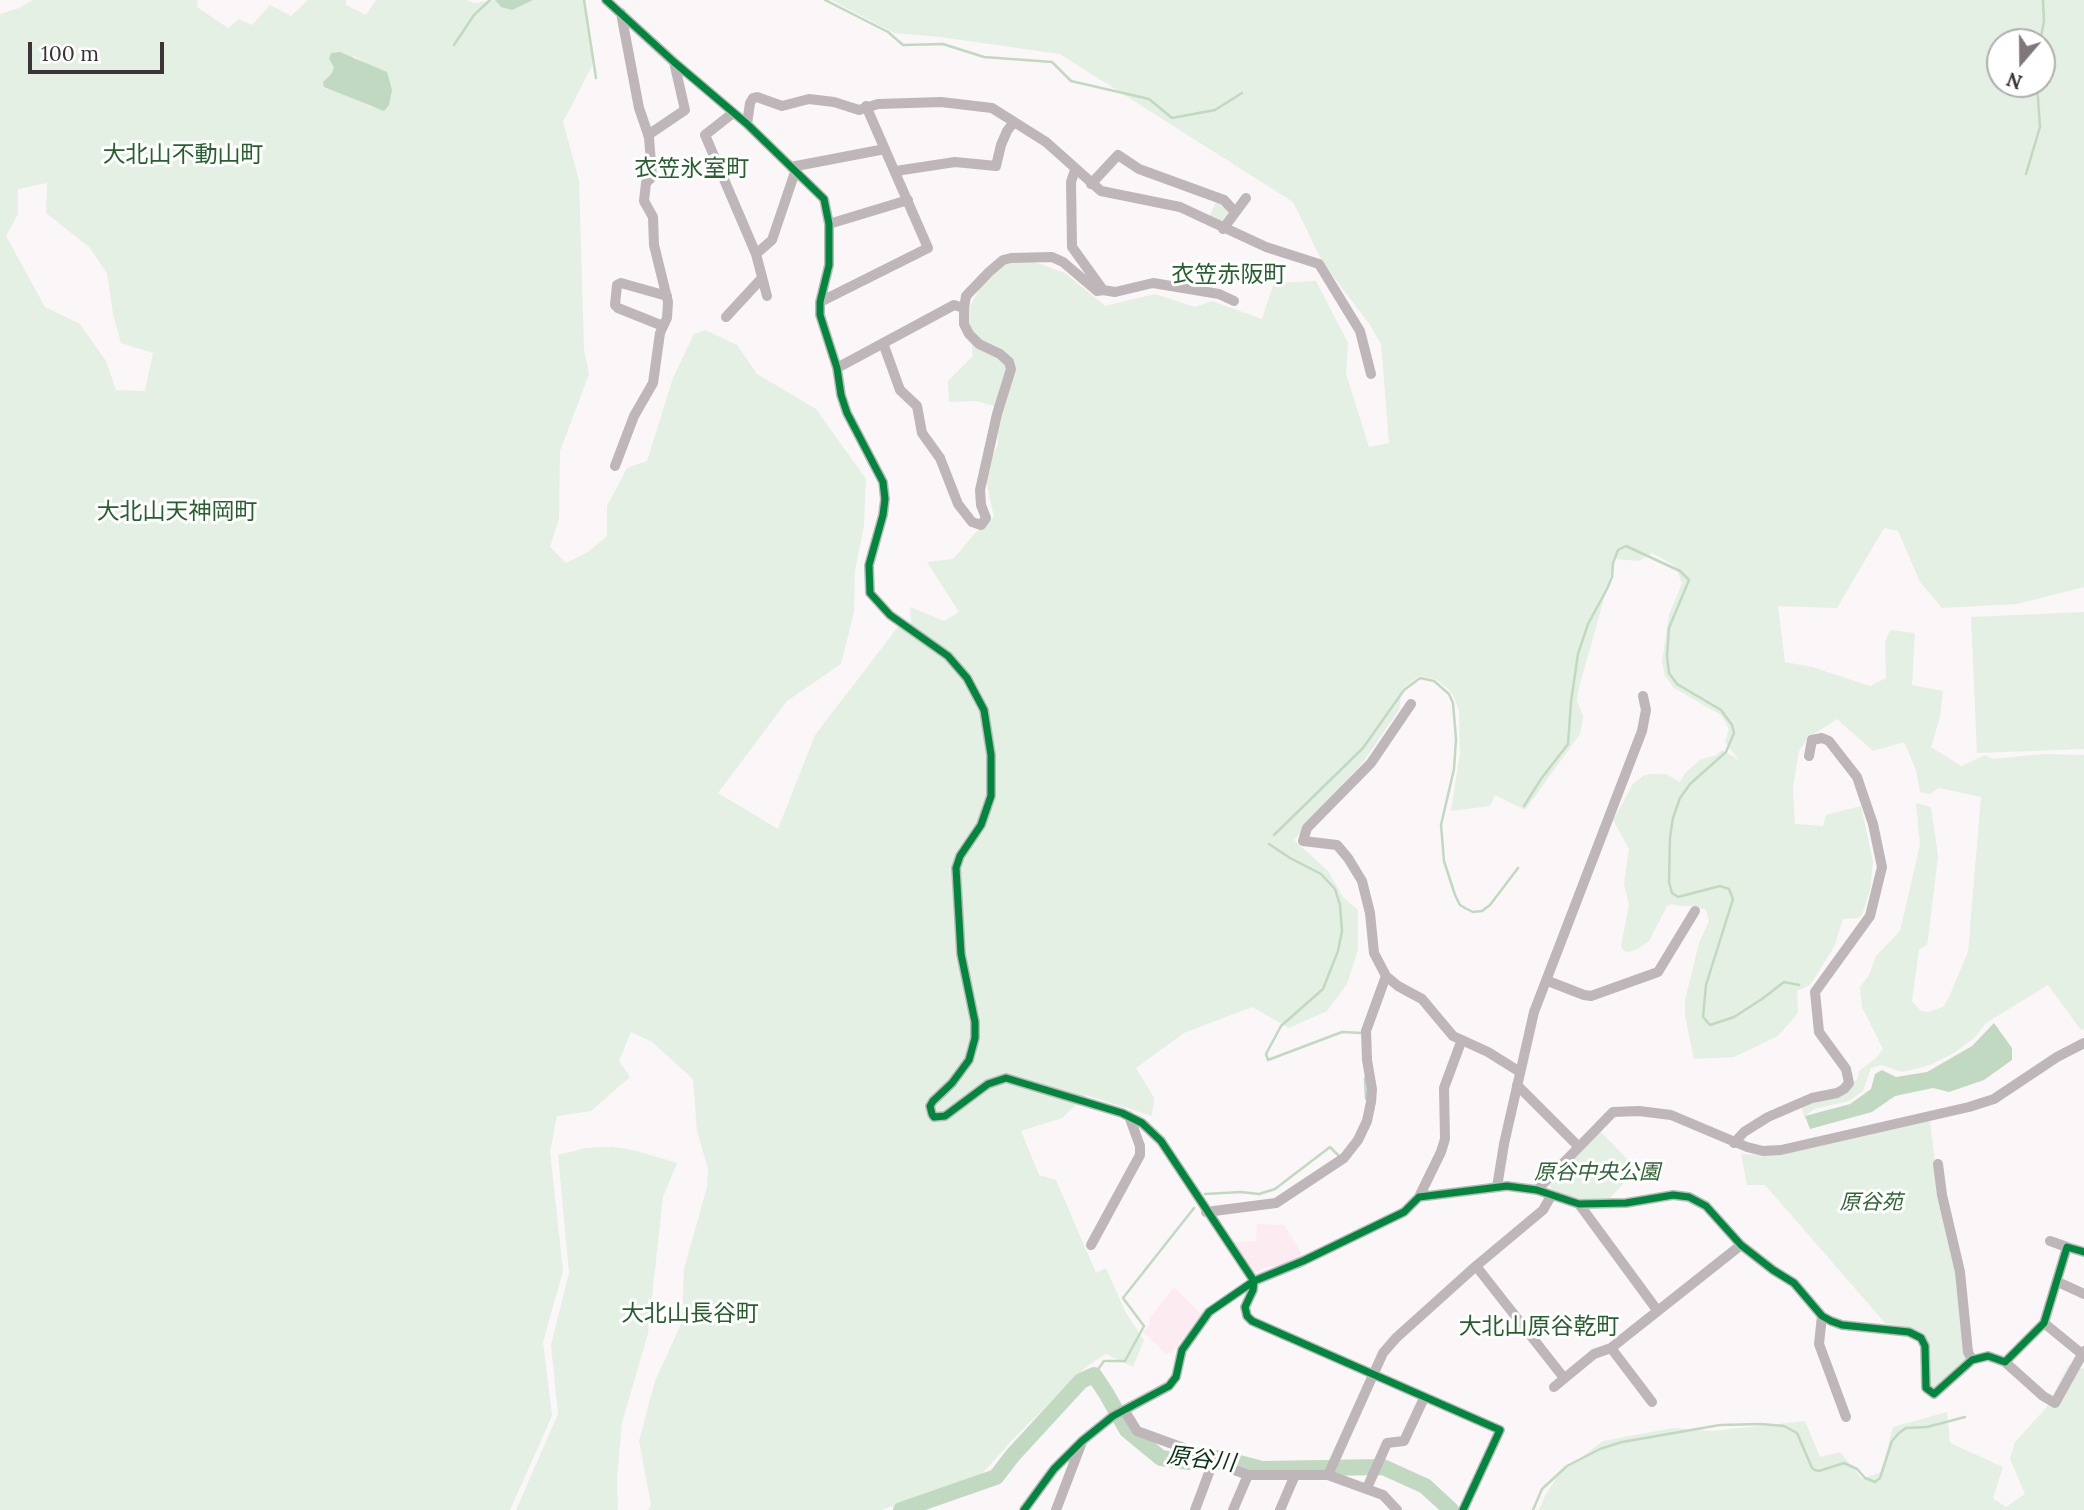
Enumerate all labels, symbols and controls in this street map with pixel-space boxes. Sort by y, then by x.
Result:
scale bar [32,28,168,72]
north arrow [1986,28,2056,98]
text: 100 m [41,40,99,67]
text: N [2003,67,2026,95]
district label: 大北山不動山町 [103,141,263,169]
district label: 衣笠氷室町 [635,155,749,183]
district label: 衣笠赤阪町 [1172,261,1286,289]
district label: 大北山天神岡町 [97,498,257,526]
park label: 原谷中央公園 [1534,1160,1660,1186]
park label: 原谷苑 [1840,1190,1902,1216]
district label: 大北山長谷町 [621,1300,759,1328]
district label: 大北山原谷乾町 [1459,1313,1619,1341]
water label: 原谷川 [1165,1442,1237,1478]

